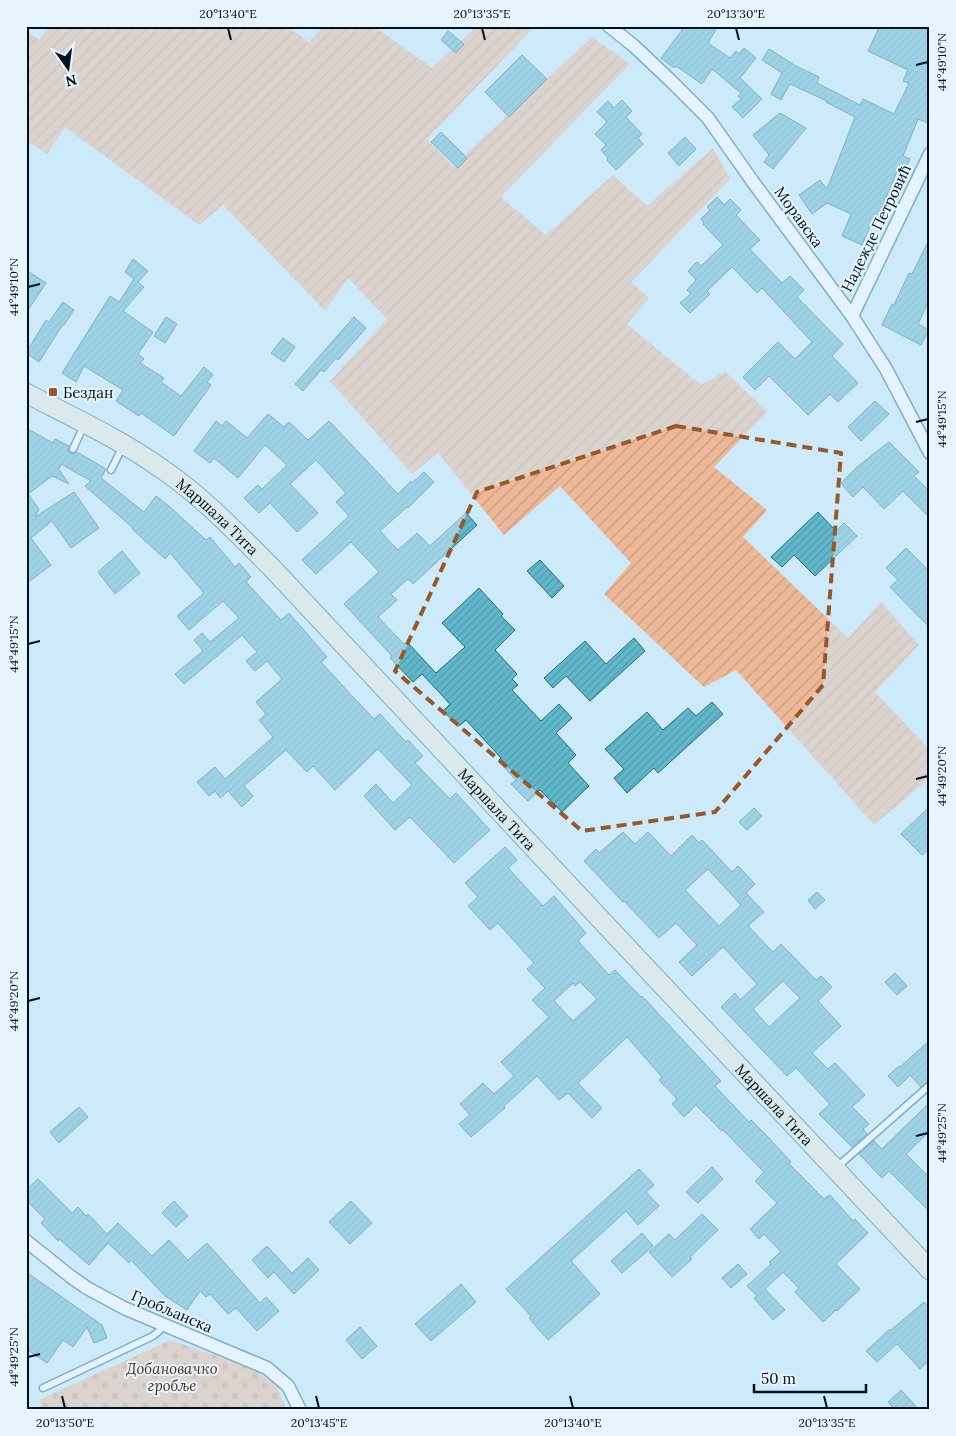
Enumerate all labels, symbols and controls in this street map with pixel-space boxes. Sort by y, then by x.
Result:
text: 20°13'40"E [199,6,257,21]
text: 20°13'35"E [453,6,511,21]
text: 20°13'30"E [707,6,765,21]
text: 44°49'10"N [934,33,949,91]
north arrow [42,42,92,92]
text: N [64,71,79,91]
street label: Надежде Петровић [837,161,915,295]
street label: Моравска [770,183,828,251]
text: 44°49'10"N [6,258,21,316]
place label: Бездан [63,383,113,402]
marker: Бездан [47,386,59,398]
text: 44°49'15"N [934,390,949,448]
street label: Маршала Тита [173,474,263,559]
text: 44°49'15"N [6,615,21,673]
text: 44°49'20"N [934,746,949,806]
street label: Маршала Тита [454,764,540,854]
text: 44°49'20"N [6,971,21,1031]
street label: Маршала Тита [731,1059,818,1149]
text: 44°49'25"N [934,1103,949,1163]
street label: Гробљанска [129,1285,216,1337]
text: 44°49'25"N [6,1327,21,1387]
park label: Добановачко гробље [126,1359,218,1395]
scale bar [754,1361,866,1393]
text: 50 m [761,1369,796,1388]
text: 20°13'50"E [36,1415,94,1430]
text: 20°13'45"E [291,1415,347,1430]
text: 20°13'40"E [544,1415,602,1430]
text: 20°13'35"E [798,1415,856,1430]

